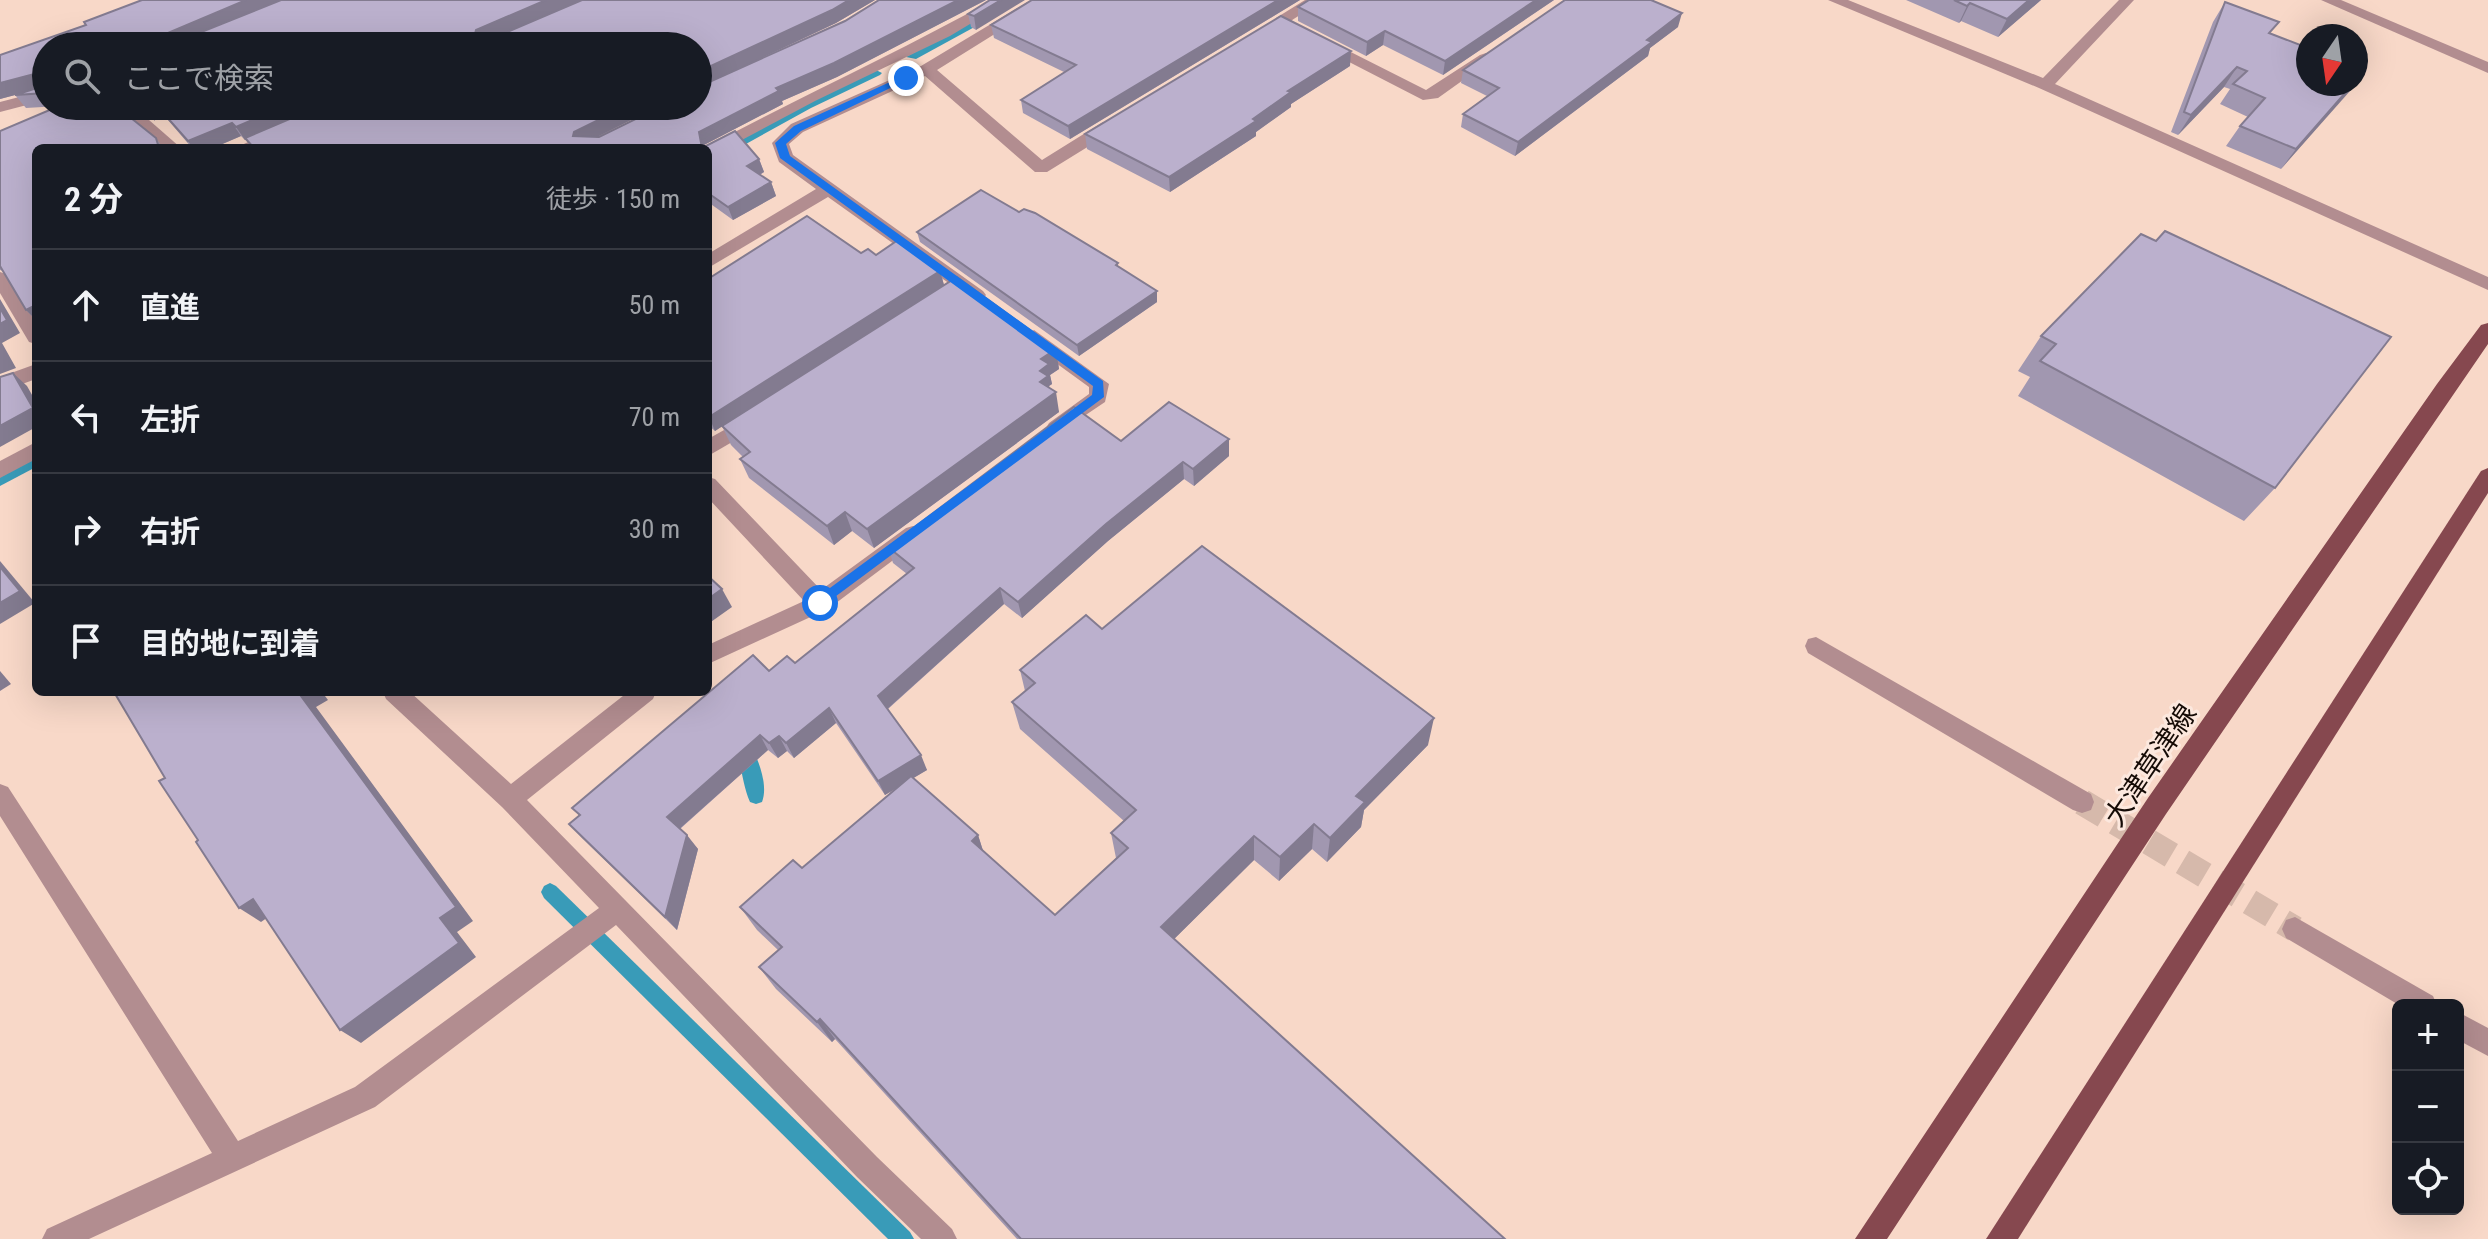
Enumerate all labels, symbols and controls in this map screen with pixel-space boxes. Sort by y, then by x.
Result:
north arrow [2296,24,2368,96]
search box [32,32,712,120]
icon: search [60,54,104,98]
route end [888,60,924,96]
text: ここで検索 [124,61,274,96]
text: 2 分 [64,179,123,219]
text: 徒歩 · 150 m [546,184,680,214]
icon: ahead [64,283,108,327]
text: 直進 [140,290,200,325]
text: 50 m [629,290,680,320]
icon: left [64,395,108,439]
text: 左折 [140,402,200,437]
text: 70 m [629,402,680,432]
icon: right [64,507,108,551]
text: 右折 [140,514,200,549]
text: 30 m [629,514,680,544]
route start [802,585,838,621]
icon: arrive [64,619,108,663]
text: 目的地に到着 [140,626,320,661]
street label: 大津草津線 [2098,698,2203,833]
map controls [2392,999,2464,1215]
button: + [2392,999,2464,1071]
button: − [2392,1071,2464,1143]
button: locate [2392,1143,2464,1215]

